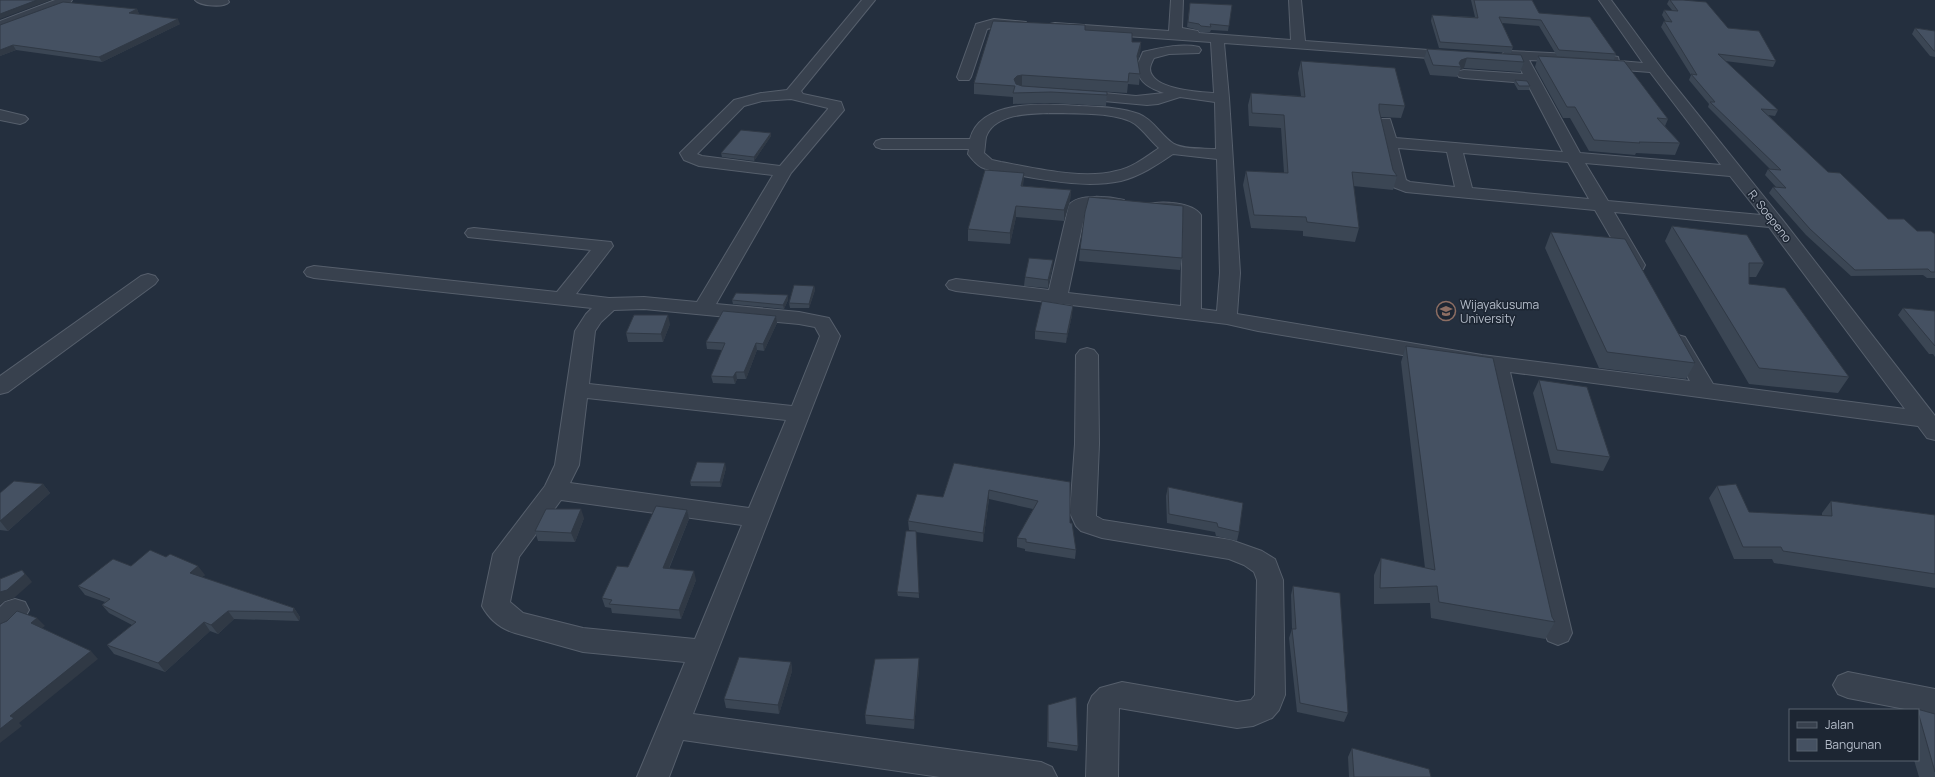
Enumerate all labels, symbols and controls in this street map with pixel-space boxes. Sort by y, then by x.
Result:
street label: R. Soepeno [1744,186,1796,246]
place label: Wijayakusuma University [1460,296,1539,327]
school or university icon: Wijayakusuma University [1435,300,1457,322]
legend [1789,709,1919,761]
text: Jalan [1825,716,1854,733]
text: Bangunan [1825,736,1881,753]

